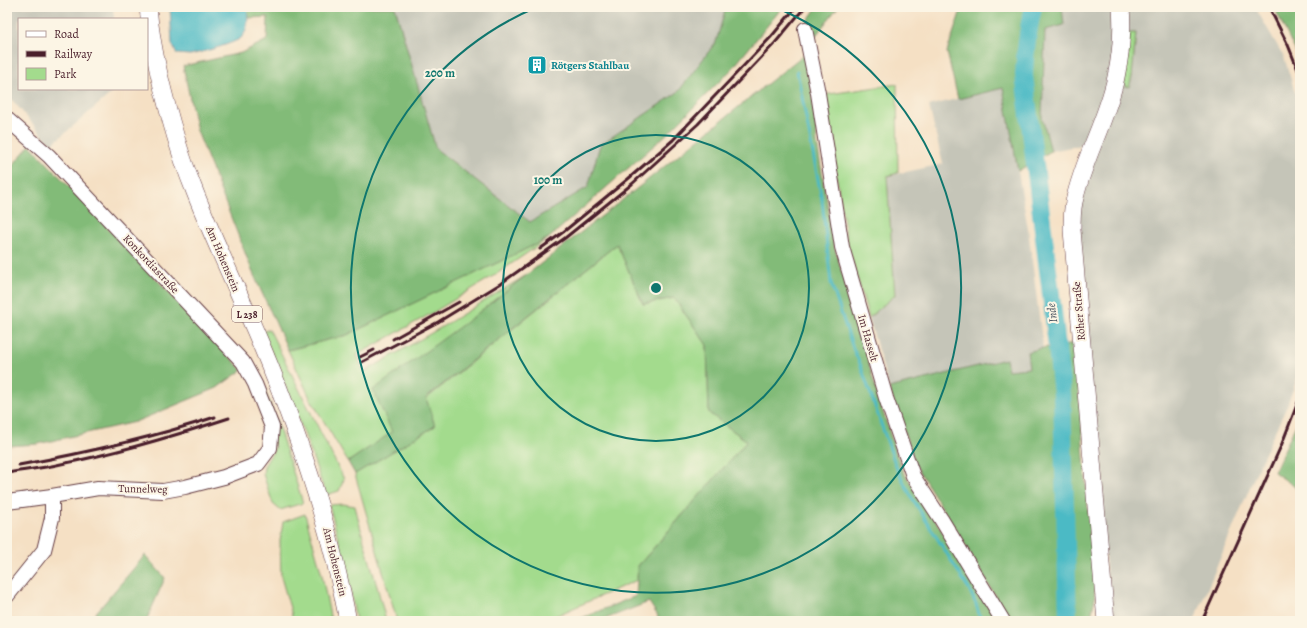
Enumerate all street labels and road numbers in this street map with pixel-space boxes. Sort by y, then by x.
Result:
street label: Am Hohenstein [202,223,244,294]
street label: Konkordiastraße [120,231,182,297]
street label: Röher Straße [1069,281,1089,341]
road number: L 238 [232,306,262,322]
street label: Im Hasselt [854,313,882,364]
street label: Tunnelweg [118,481,168,497]
street label: Am Hohenstein [319,525,351,598]

